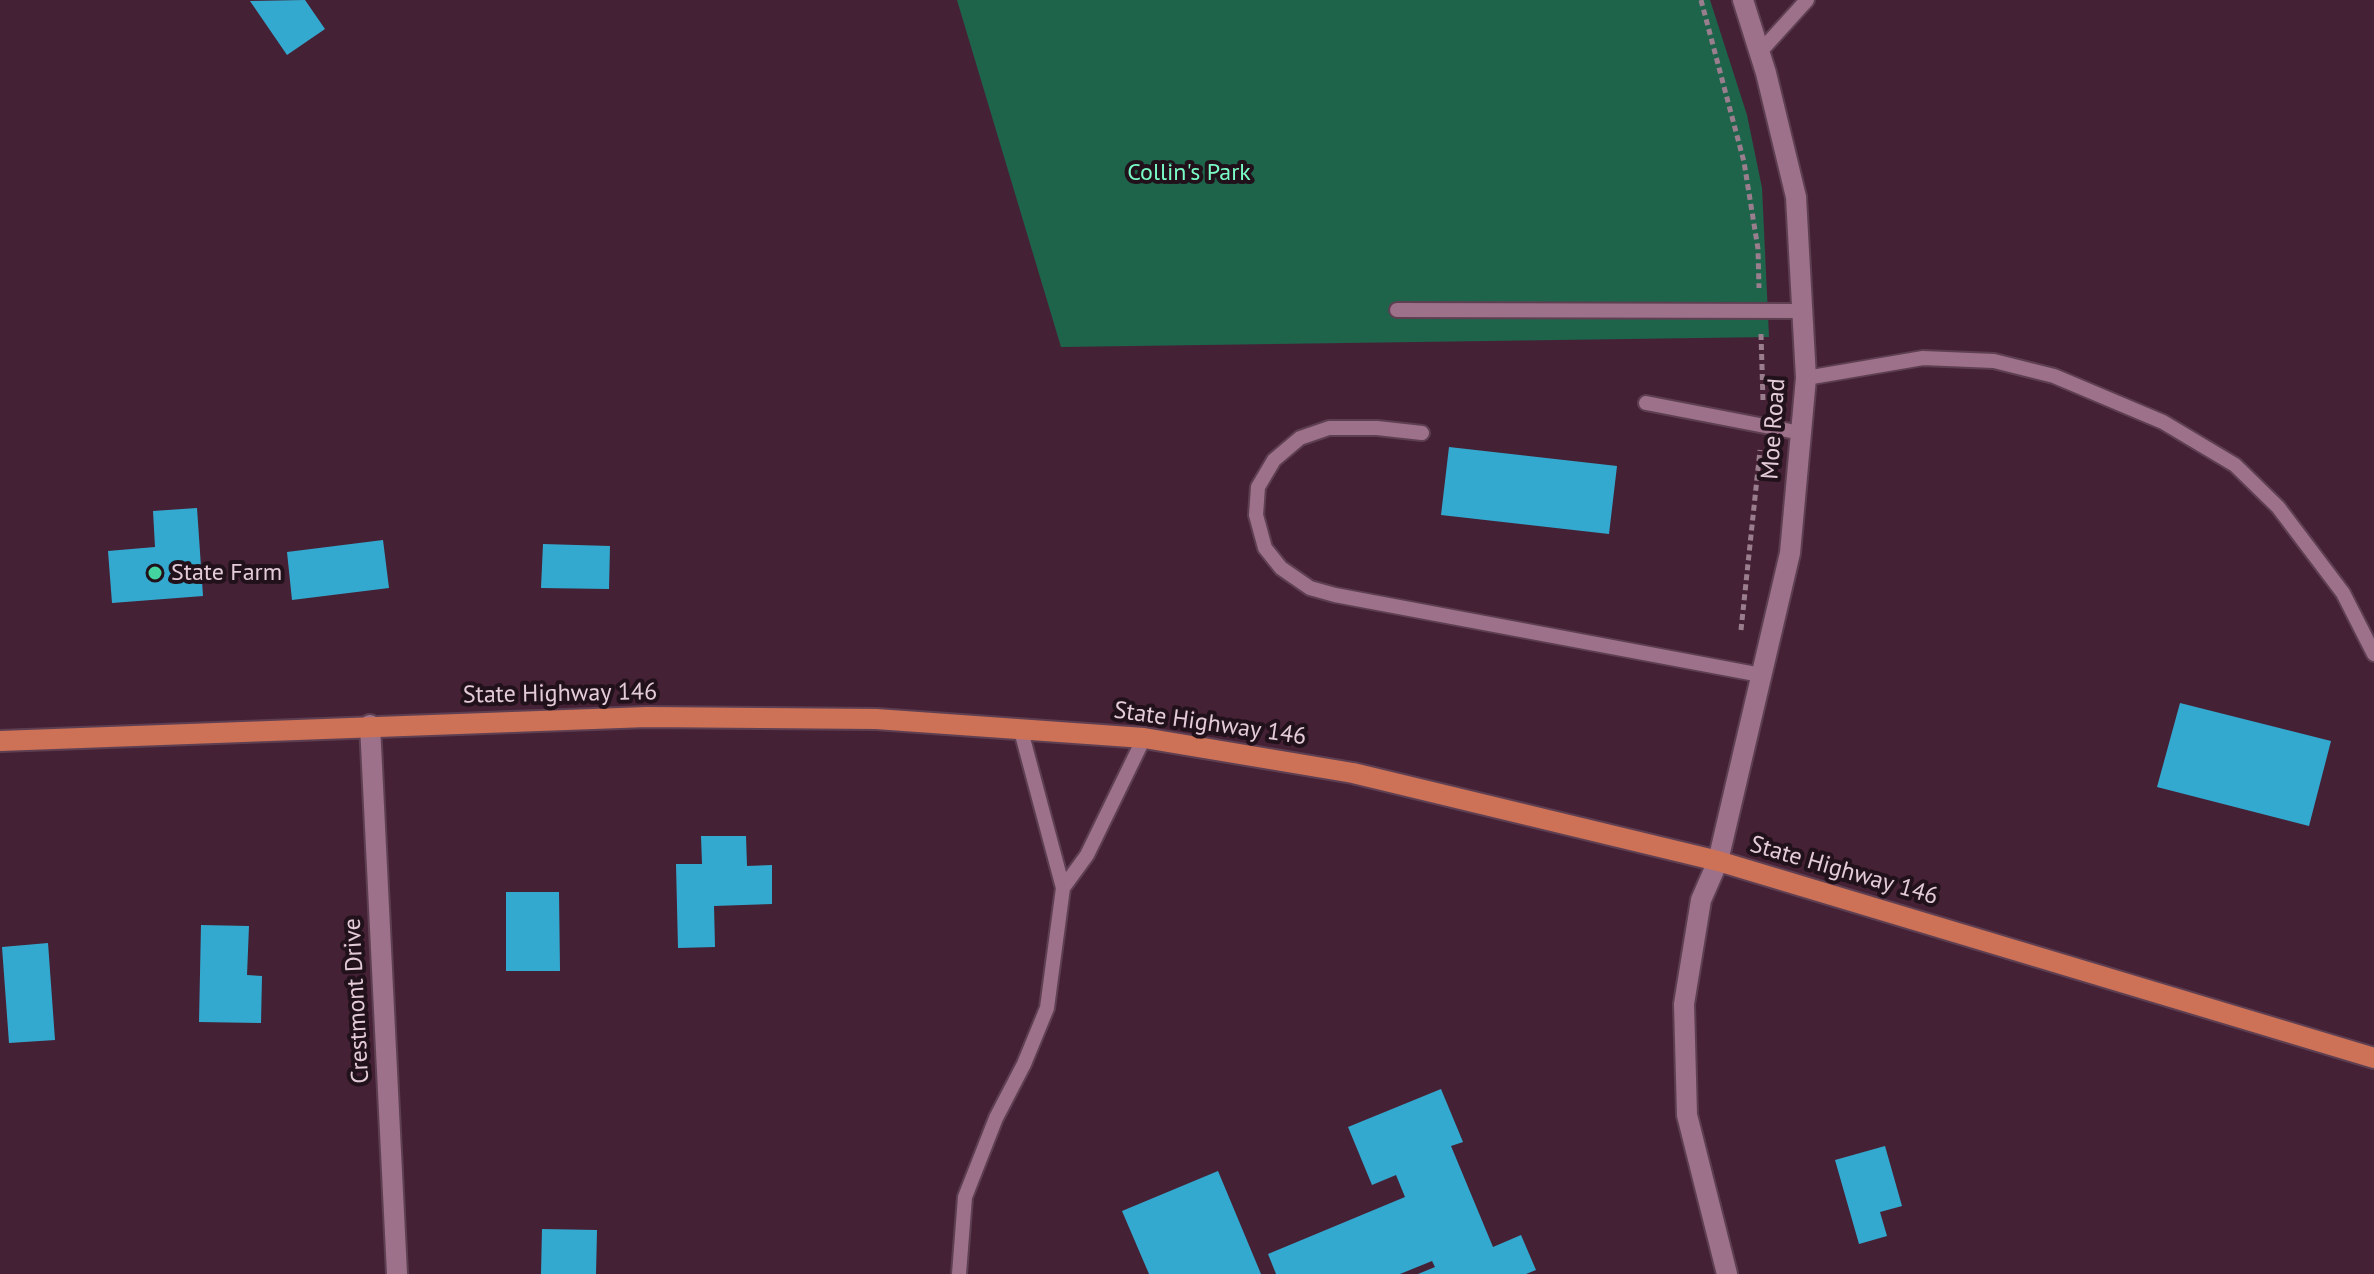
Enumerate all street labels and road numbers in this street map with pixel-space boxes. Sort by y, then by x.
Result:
street label: Moe Road [1756,377,1792,481]
street label: State Highway 146 [463,678,657,710]
street label: State Highway 146 [1112,696,1308,752]
street label: State Highway 146 [1747,830,1941,912]
street label: Crestmont Drive [338,918,376,1084]

